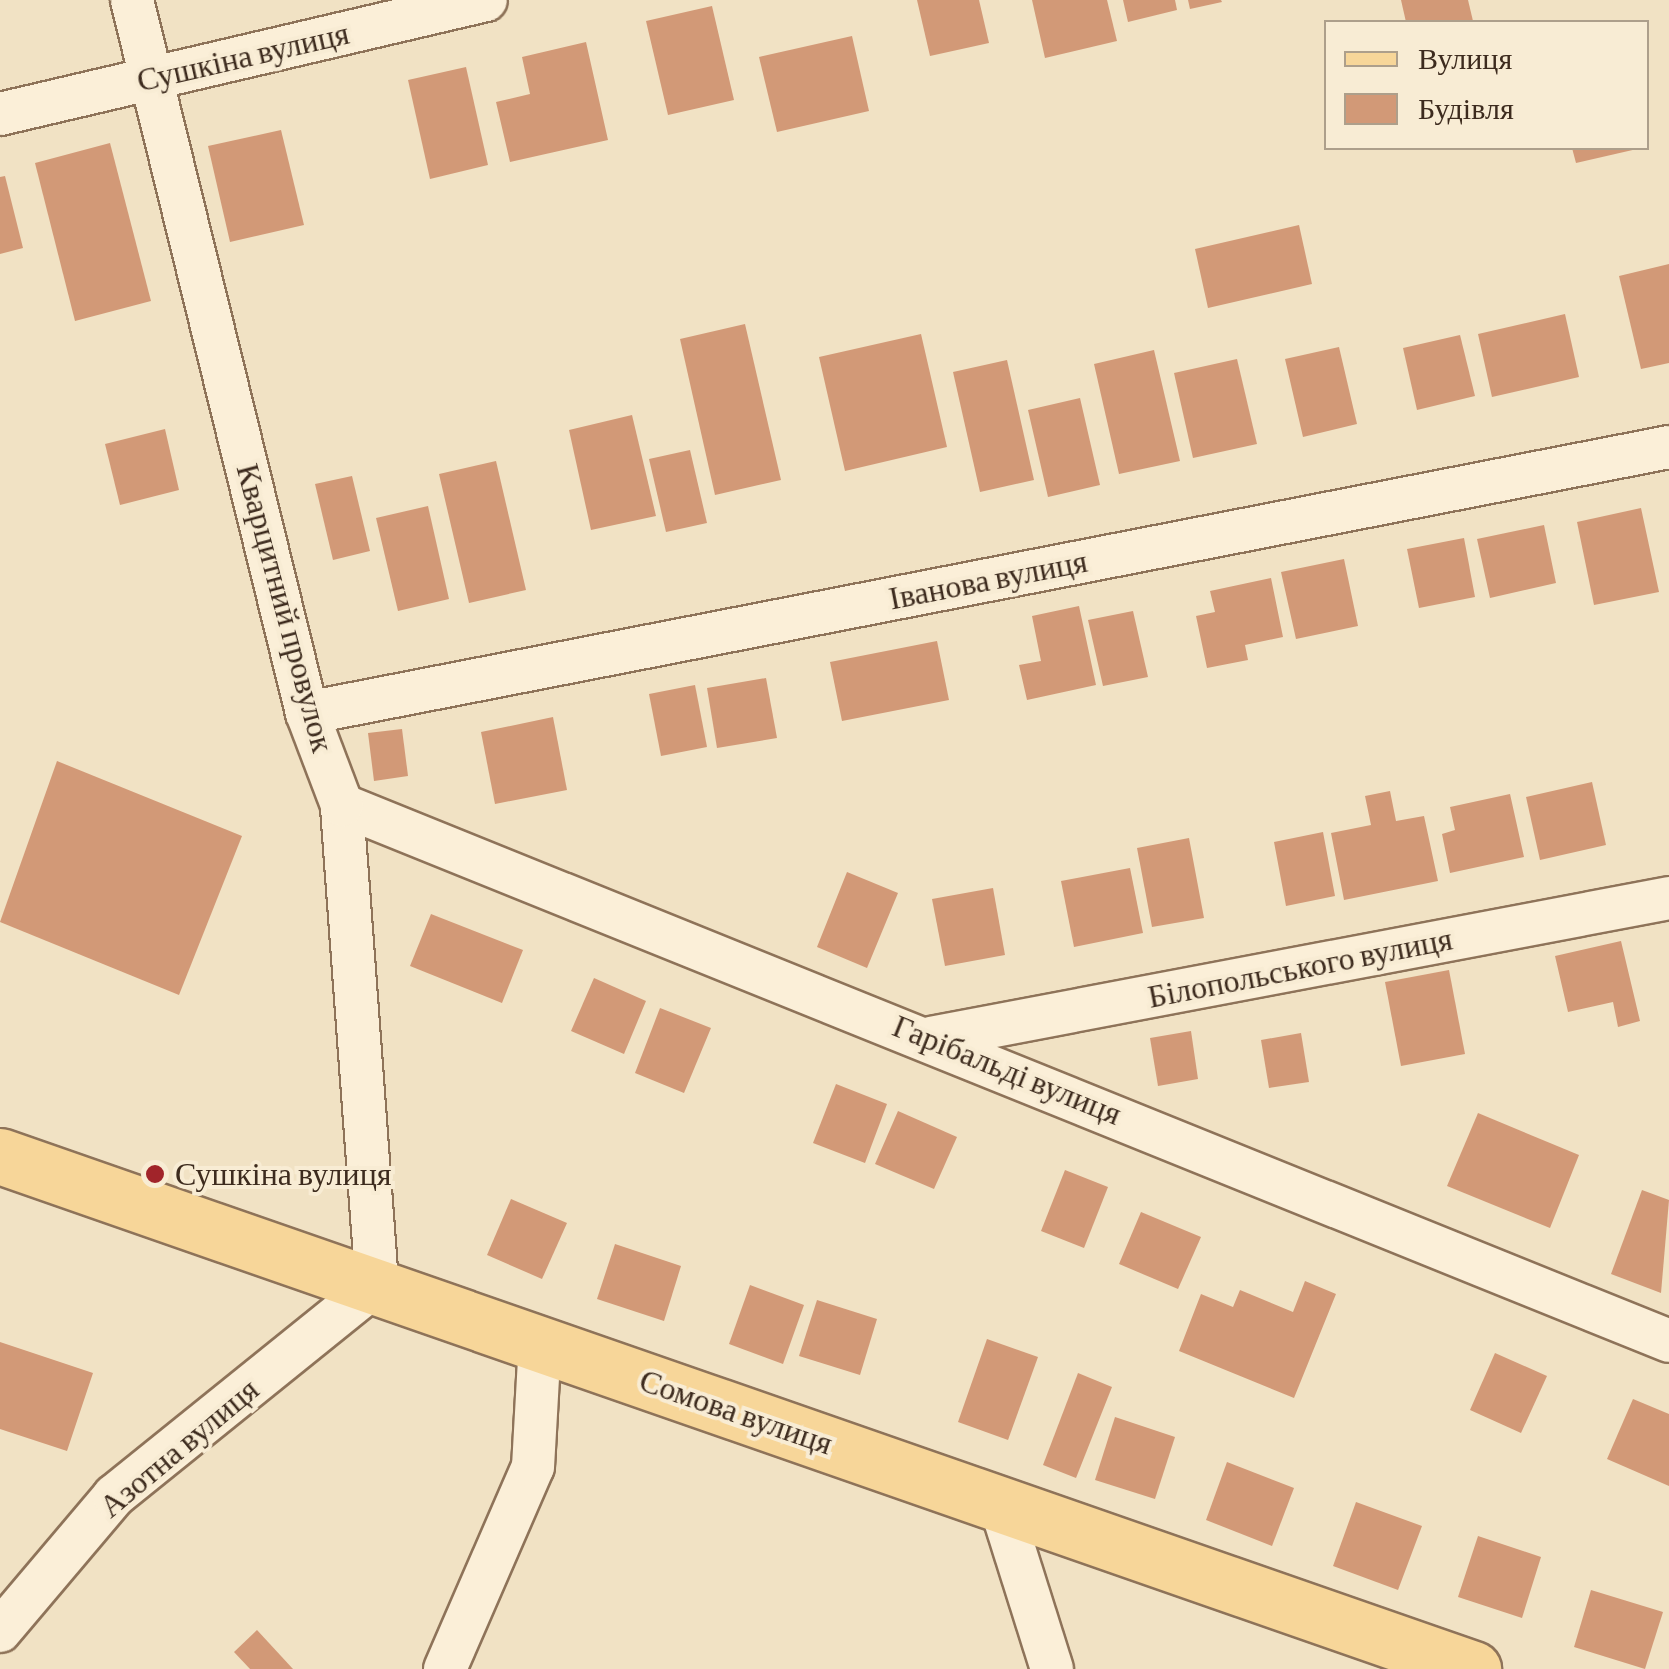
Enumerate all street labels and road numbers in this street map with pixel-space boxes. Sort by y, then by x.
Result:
street label: Сушкіна вулиця [133,14,353,100]
street label: Кварцитний провулок [228,460,342,756]
street label: Іванова вулиця [886,542,1090,618]
street label: Білопольського вулиця [1145,920,1455,1016]
street label: Гарібальді вулиця [887,1007,1127,1133]
street label: Сомова вулиця [635,1361,837,1463]
street label: Азотна вулиця [92,1370,266,1526]

